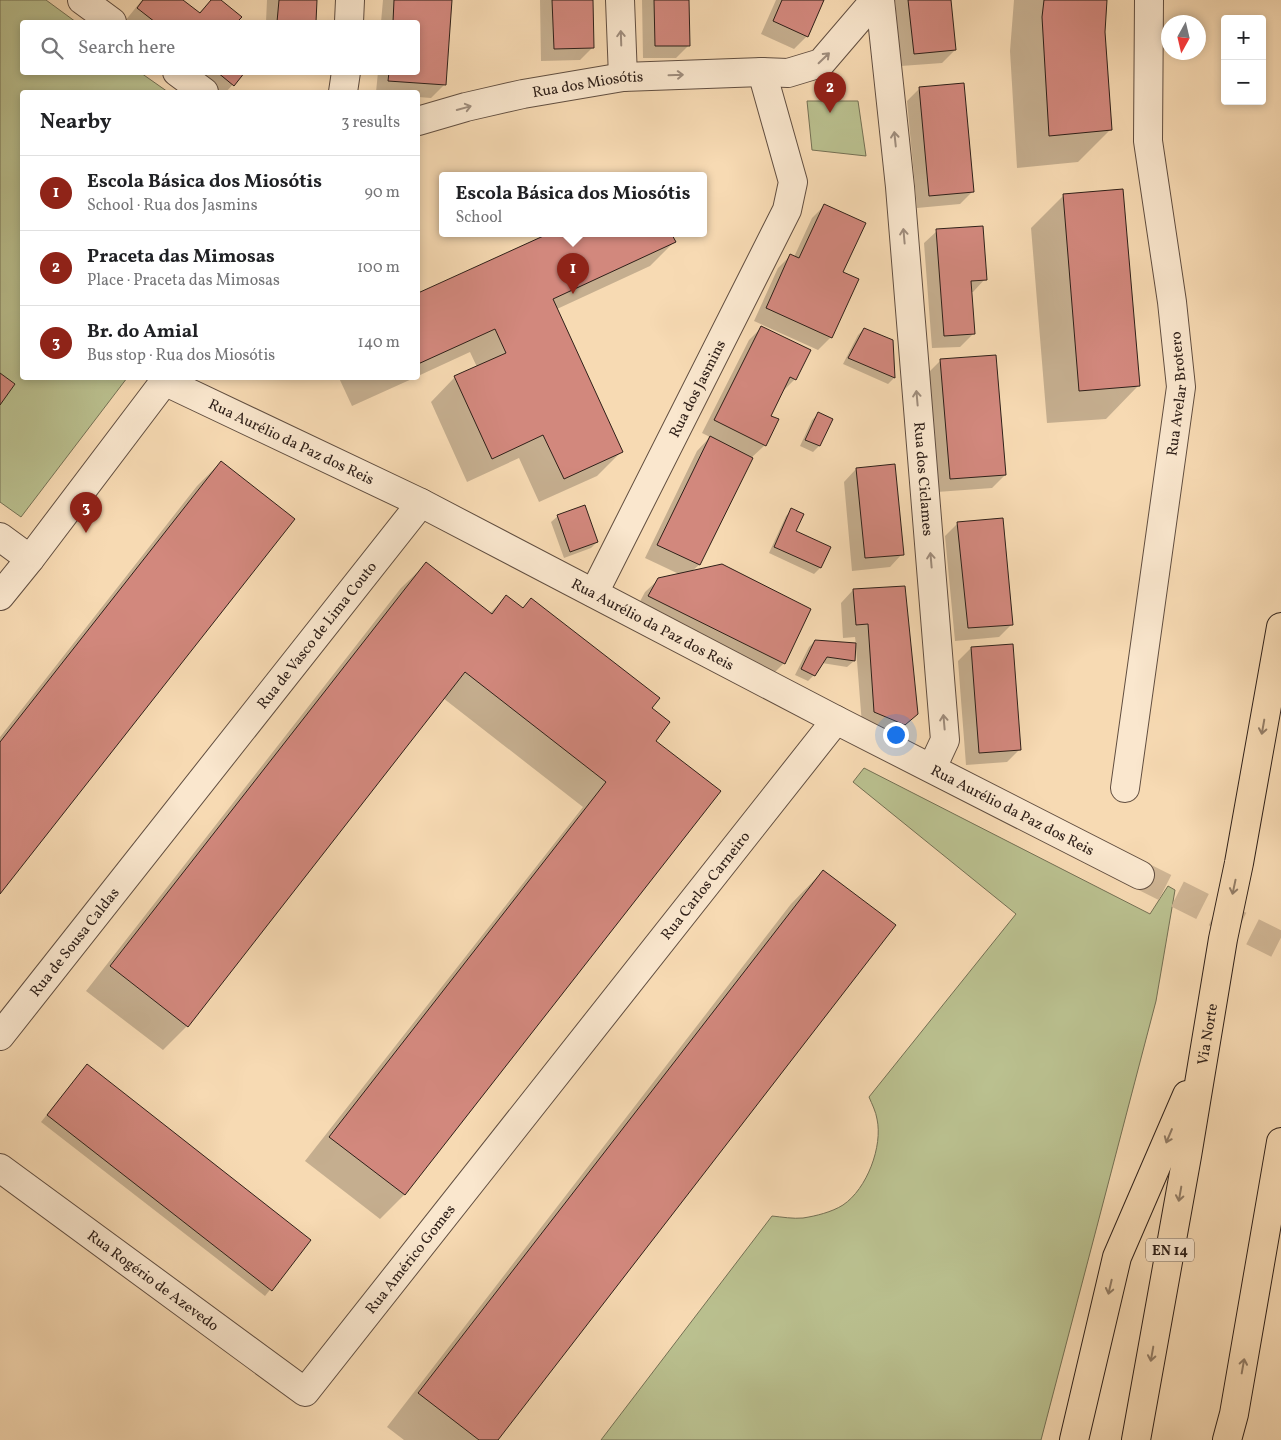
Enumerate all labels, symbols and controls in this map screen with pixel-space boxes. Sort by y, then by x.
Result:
north arrow [1161,15,1206,60]
map controls [1221,15,1266,105]
button: + [1221,15,1266,60]
search box [20,20,420,75]
one-way arrow [617,31,626,47]
icon: search [38,34,66,62]
text: Search here [78,35,175,61]
one-way arrow [818,52,831,64]
button: − [1221,60,1266,105]
street label: Rua dos Miosótis [531,67,644,104]
one-way arrow [668,70,684,80]
pin: 2 [814,72,846,113]
one-way arrow [456,102,472,112]
text: Nearby [40,108,111,137]
text: 3 results [341,112,400,134]
one-way arrow [890,131,900,147]
text: Escola Básica dos Miosótis [87,169,322,195]
popup [439,172,707,237]
text: Escola Básica dos Miosótis [456,181,690,207]
text: 1 [53,182,59,204]
text: 90 m [364,182,400,204]
text: School · Rua dos Jasmins [87,195,257,217]
text: School [456,207,502,229]
one-way arrow [899,229,909,245]
text: Praceta das Mimosas [87,244,275,270]
pin: 1 [557,253,589,294]
text: 2 [52,257,60,279]
text: 100 m [357,257,400,279]
text: Place · Praceta das Mimosas [87,270,280,292]
text: Br. do Amial [87,319,199,345]
street label: Rua Avelar Brotero [1162,330,1193,458]
text: 3 [52,332,60,354]
text: 140 m [358,332,400,354]
street label: Rua dos Jasmins [665,337,732,442]
text: Bus stop · Rua dos Miosótis [87,345,275,367]
one-way arrow [913,390,922,406]
street label: Rua Aurélio da Paz dos Reis [204,395,377,491]
street label: Rua dos Ciclames [907,421,937,537]
pin: 3 [70,492,102,533]
one-way arrow [926,552,935,568]
street label: Rua de Vasco de Lima Couto [253,558,383,714]
street label: Rua Aurélio da Paz dos Reis [567,574,737,677]
one-way arrow [939,714,949,730]
one-way arrow [1258,718,1268,734]
your location [883,722,909,748]
street label: Rua Aurélio da Paz dos Reis [926,761,1097,862]
street label: Rua Carlos Carneiro [657,828,756,945]
one-way arrow [1229,878,1239,894]
street label: Rua de Sousa Caldas [26,884,125,1002]
street label: Via Norte [1193,1002,1224,1067]
one-way arrow [1164,1128,1173,1143]
one-way arrow [1175,1185,1185,1201]
street label: Rua Américo Gomes [361,1201,461,1319]
street label: Rua Rogério de Azevedo [82,1226,222,1337]
road number: EN 14 [1146,1238,1194,1262]
one-way arrow [1105,1279,1114,1295]
one-way arrow [1146,1345,1156,1361]
one-way arrow [1238,1358,1248,1374]

